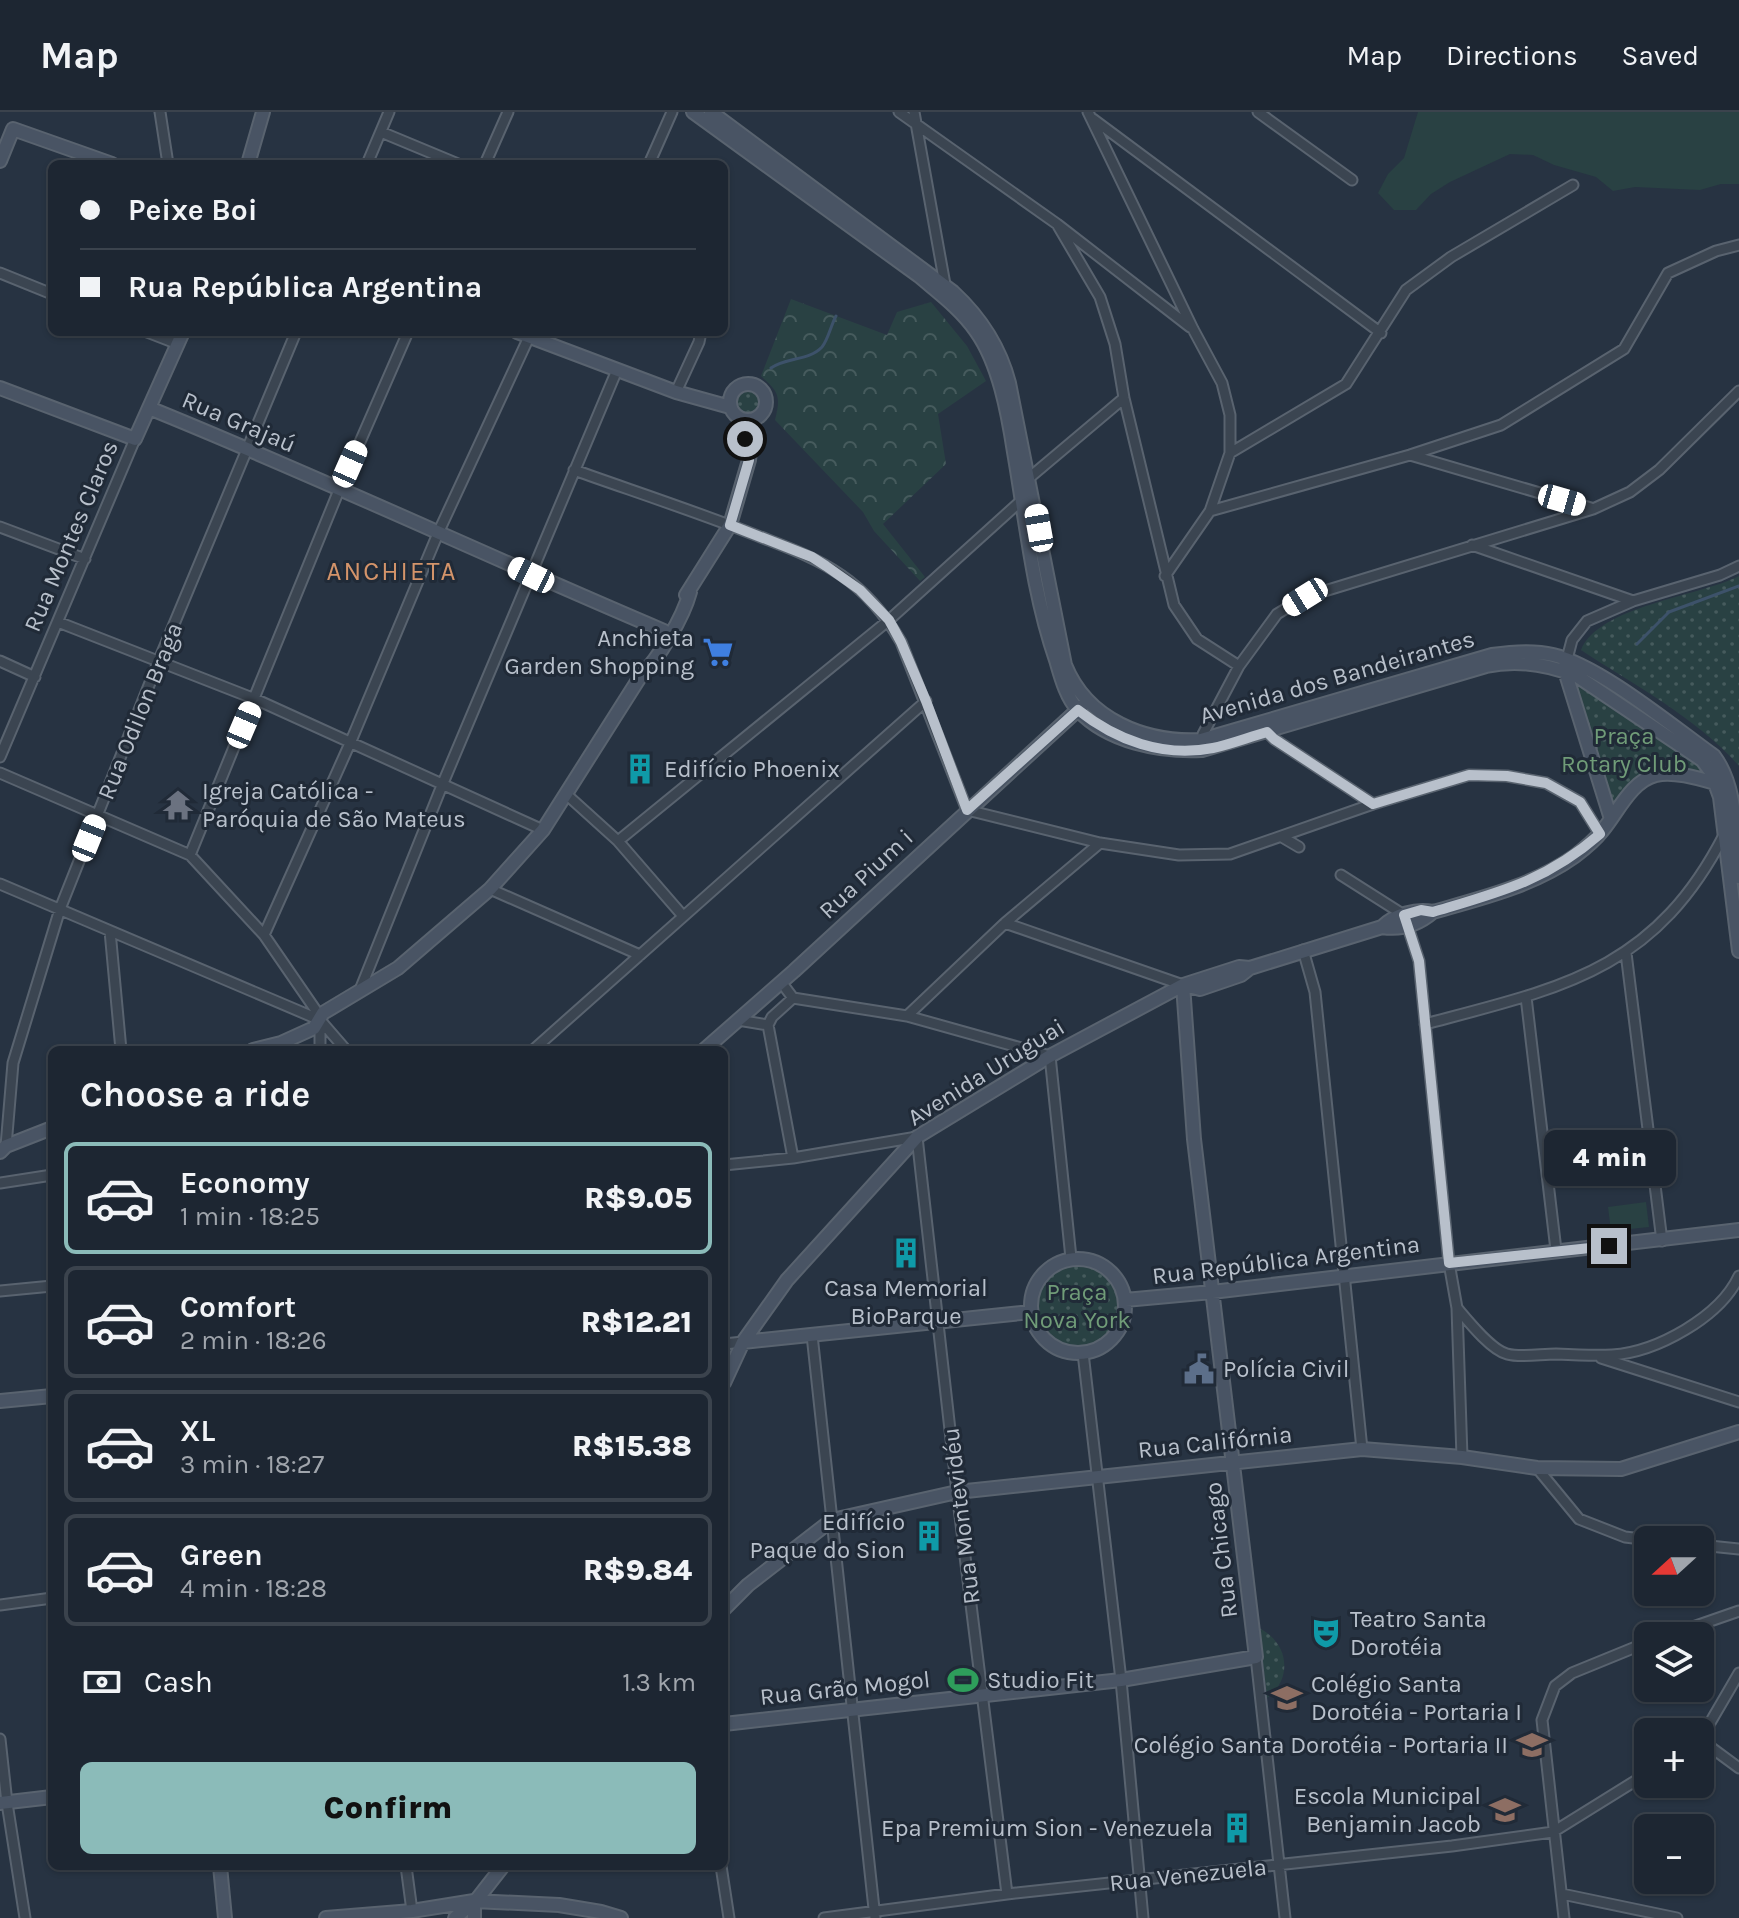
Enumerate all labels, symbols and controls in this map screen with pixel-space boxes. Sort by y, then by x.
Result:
text: Map [40,33,119,78]
text: Map [1347,39,1402,72]
text: Directions [1446,39,1578,72]
text: Saved [1622,39,1699,72]
text: Peixe Boi [128,192,258,228]
text: Rua República Argentina [128,269,482,305]
street label: Rua Grajaú [178,386,300,458]
route start [727,421,763,457]
street label: Rua Montes Claros [18,436,124,636]
car [329,437,371,491]
car [1536,482,1588,518]
car [1023,502,1055,554]
car [504,554,558,596]
district label: ANCHIETA [327,556,457,587]
car [1278,574,1332,620]
street label: Rua Odilon Braga [92,618,188,804]
place label: Anchieta Garden Shopping [505,624,694,680]
street label: Avenida dos Bandeirantes [1196,624,1478,730]
supermarket icon: Anchieta Garden Shopping [701,635,735,669]
car [224,698,264,752]
park label: Praça Rotary Club [1561,722,1687,778]
building icon: Edifício Phoenix [623,752,657,786]
place label: Edifício Phoenix [664,755,840,783]
place label: Igreja Católica - Paróquia de São Mateus [202,777,466,833]
temple icon: Igreja Católica - Paróquia de São Mateus [161,788,195,822]
car [69,811,109,865]
street label: Rua Pium i [813,823,919,925]
street label: Avenida Uruguai [902,1013,1070,1131]
text: Choose a ride [80,1073,310,1115]
callout: 4 min [1543,1130,1675,1186]
text: 4 min [1573,1142,1647,1173]
icon: car [84,1162,156,1234]
text: Economy [180,1165,310,1201]
text: R$9.05 [584,1180,692,1216]
text: 1 min · 18:25 [180,1201,320,1232]
route end [1591,1228,1627,1264]
street label: Rua República Argentina [1151,1230,1421,1290]
building icon: Casa Memorial BioParque [889,1236,923,1270]
place label: Casa Memorial BioParque [824,1274,988,1330]
park label: Praça Nova York [1023,1278,1131,1334]
icon: car [84,1286,156,1358]
text: Comfort [180,1289,296,1325]
text: R$12.21 [581,1304,692,1340]
text: 2 min · 18:26 [180,1325,327,1356]
public building icon: Polícia Civil [1182,1352,1216,1386]
place label: Polícia Civil [1223,1355,1350,1383]
icon: car [84,1410,156,1482]
text: XL [180,1413,215,1449]
street label: Rua Califórnia [1137,1420,1293,1464]
street label: Rua Montevidéu [936,1426,986,1606]
text: R$15.38 [572,1428,692,1464]
text: 3 min · 18:27 [180,1449,324,1480]
street label: Rua Chicago [1199,1480,1243,1620]
place label: Edifício Paque do Sion [750,1508,905,1564]
building icon: Edifício Paque do Sion [912,1519,946,1553]
north arrow [1634,1526,1714,1606]
map controls [1634,1526,1714,1894]
icon: car [84,1534,156,1606]
text: Green [180,1537,263,1573]
text: R$9.84 [583,1552,692,1588]
text: 4 min · 18:28 [180,1573,327,1604]
place label: Teatro Santa Dorotéia [1350,1605,1487,1661]
theatre icon: Teatro Santa Dorotéia [1309,1616,1343,1650]
button: layers [1634,1622,1714,1702]
icon: cash [80,1660,124,1704]
sports icon: Studio Fit [946,1663,980,1697]
text: Cash [144,1664,213,1700]
street label: Rua Grão Mogol [758,1665,932,1711]
place label: Studio Fit [987,1666,1094,1694]
text: 1.3 km [622,1667,696,1698]
place label: Colégio Santa Dorotéia - Portaria I [1311,1670,1522,1726]
school or university icon: Colégio Santa Dorotéia - Portaria I [1270,1681,1304,1715]
button: + [1634,1718,1714,1798]
school or university icon: Colégio Santa Dorotéia - Portaria II [1515,1728,1549,1762]
place label: Colégio Santa Dorotéia - Portaria II [1134,1731,1508,1759]
button: Confirm [80,1762,696,1854]
place label: Escola Municipal Benjamin Jacob [1294,1782,1481,1838]
school or university icon: Escola Municipal Benjamin Jacob [1488,1793,1522,1827]
building icon: Epa Premium Sion - Venezuela [1220,1811,1254,1845]
place label: Epa Premium Sion - Venezuela [881,1814,1213,1842]
button: − [1634,1814,1714,1894]
street label: Rua Venezuela [1108,1853,1268,1897]

